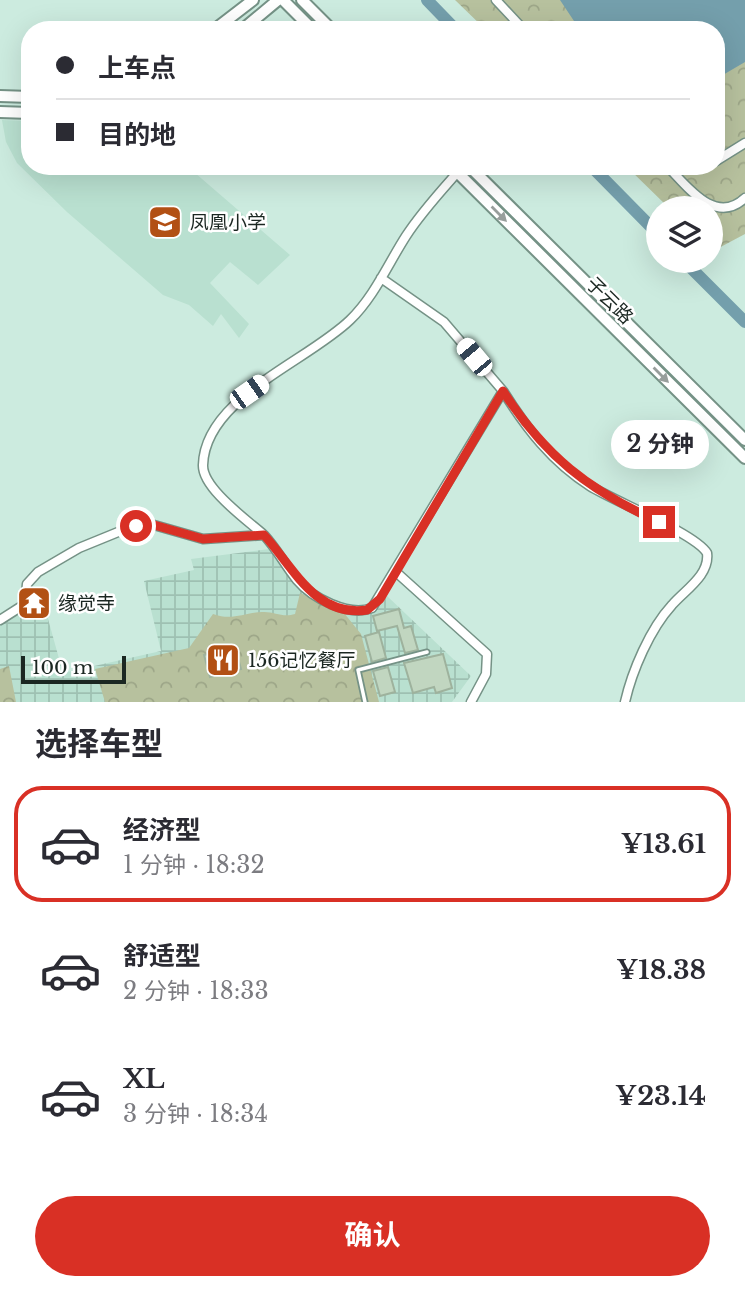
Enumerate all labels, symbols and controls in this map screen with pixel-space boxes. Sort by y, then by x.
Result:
text: 上车点 [98,52,176,84]
text: 目的地 [98,119,176,151]
map controls [646,196,723,273]
button: layers [646,196,723,273]
school or university icon: 凤凰小学 [146,203,184,241]
one-way arrow [491,206,508,223]
place label: 凤凰小学 [190,211,266,234]
street label: 子云路 [581,272,638,329]
car [453,334,496,380]
one-way arrow [652,366,669,382]
car [226,371,273,413]
callout: 2 分钟 [610,420,708,470]
text: 2 分钟 [626,430,694,458]
route end [643,506,675,538]
route start [120,510,152,542]
temple icon: 缘觉寺 [15,584,53,622]
place label: 缘觉寺 [58,592,115,615]
restaurant icon: 156记忆餐厅 [204,641,242,679]
place label: 156记忆餐厅 [248,649,355,672]
scale bar [21,653,126,685]
text: 100 m [32,656,93,679]
text: 选择车型 [35,724,163,764]
icon: car [39,813,102,876]
text: 经济型 [123,814,201,846]
text: ¥13.61 [621,828,706,860]
text: 1 分钟 · 18:32 [123,851,265,879]
icon: car [39,939,102,1002]
text: 舒适型 [123,940,201,972]
text: ¥18.38 [616,954,706,986]
text: 2 分钟 · 18:33 [123,977,269,1005]
text: XL [123,1063,165,1095]
icon: car [39,1065,102,1128]
text: ¥23.14 [615,1080,706,1112]
text: 3 分钟 · 18:34 [123,1100,268,1128]
button: 确认 [35,1196,710,1276]

